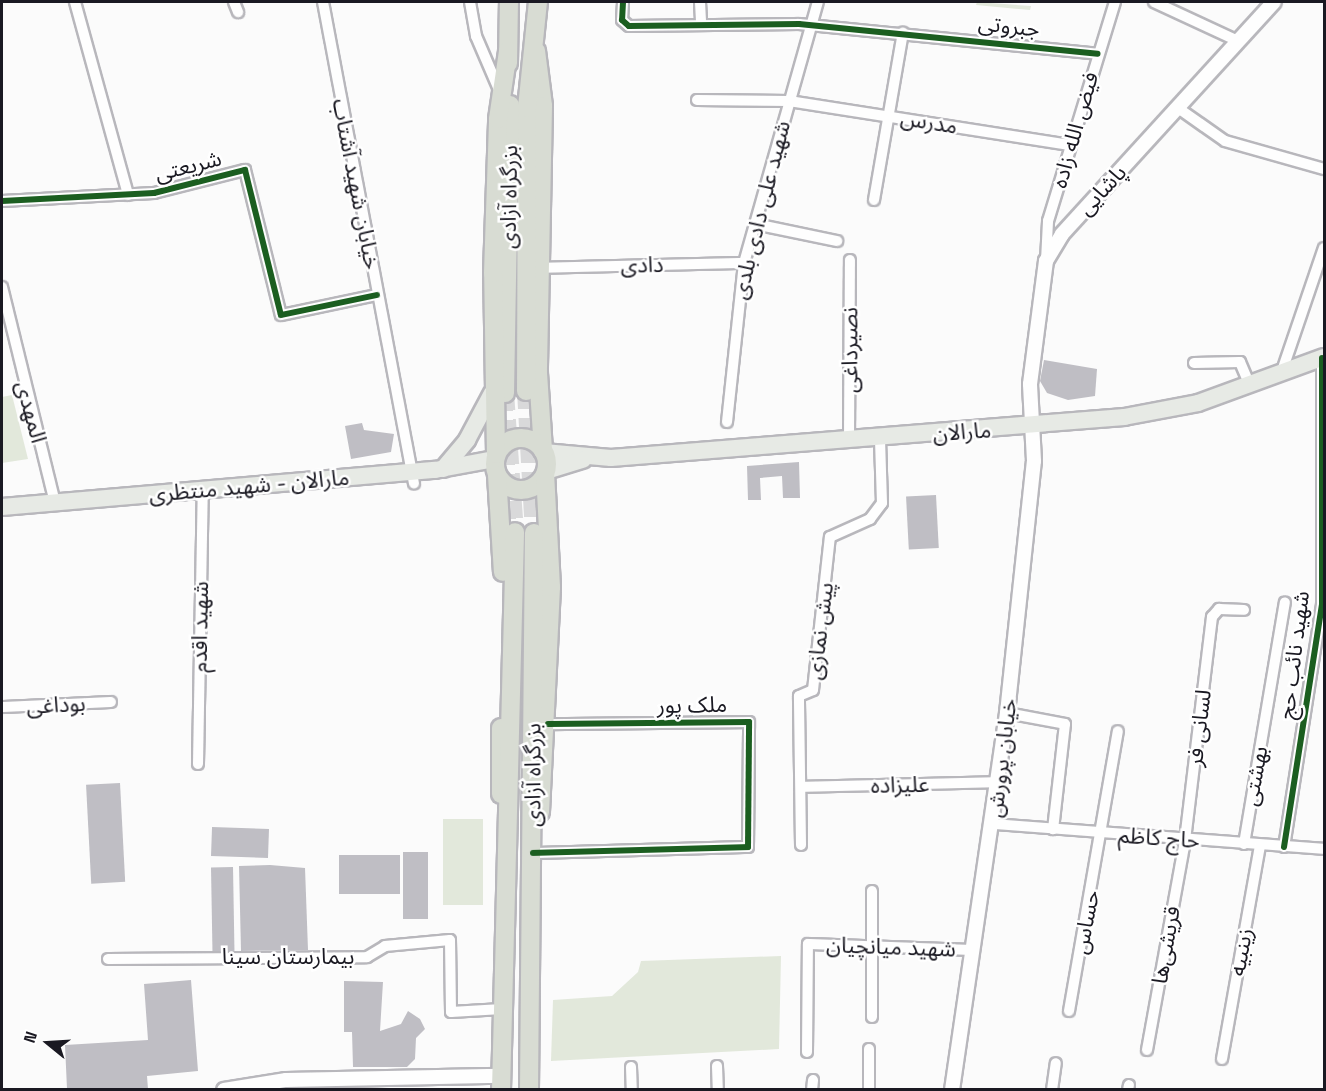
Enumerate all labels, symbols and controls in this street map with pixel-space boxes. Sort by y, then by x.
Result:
street label: جبروتی [977,10,1041,42]
street label: فیض الله زاده [1046,69,1104,191]
street label: خیابان شهید آشتاب [326,96,386,272]
street label: مدرس [899,104,959,140]
street label: شهید علی دادی بلدی [726,118,796,302]
street label: شریعتی [152,145,224,187]
street label: بزرگراه آزادی [495,145,523,249]
street label: پاشایی [1072,159,1132,221]
street label: دادی [620,251,664,279]
street label: نصیرداغی [837,307,863,393]
street label: المهدی [10,378,52,446]
street label: مارالان [932,417,992,447]
street label: مارالان - شهید منتظری [147,464,351,508]
street label: شهید اقدم [186,581,214,673]
street label: پیش نمازی [801,581,839,681]
street label: شهید نائب حج [1273,589,1315,721]
street label: لسانی فر [1181,688,1217,768]
street label: بوداغی [26,690,86,720]
street label: ملک پور [657,691,727,719]
street label: خیابان پرورش [982,697,1022,819]
street label: بزرگراه آزادی [520,723,546,827]
street label: بهشتی [1237,744,1273,808]
street label: علیزاده [870,771,930,799]
street label: حاج کاظم [1117,822,1201,854]
street label: حساس [1067,888,1105,956]
street label: قریشی‌ها [1146,904,1186,986]
street label: زینبیه [1224,926,1258,978]
street label: شهید میانچیان [826,932,956,962]
street label: بیمارستان سینا [222,944,354,970]
north arrow [18,1013,78,1073]
text: N [19,1029,42,1046]

